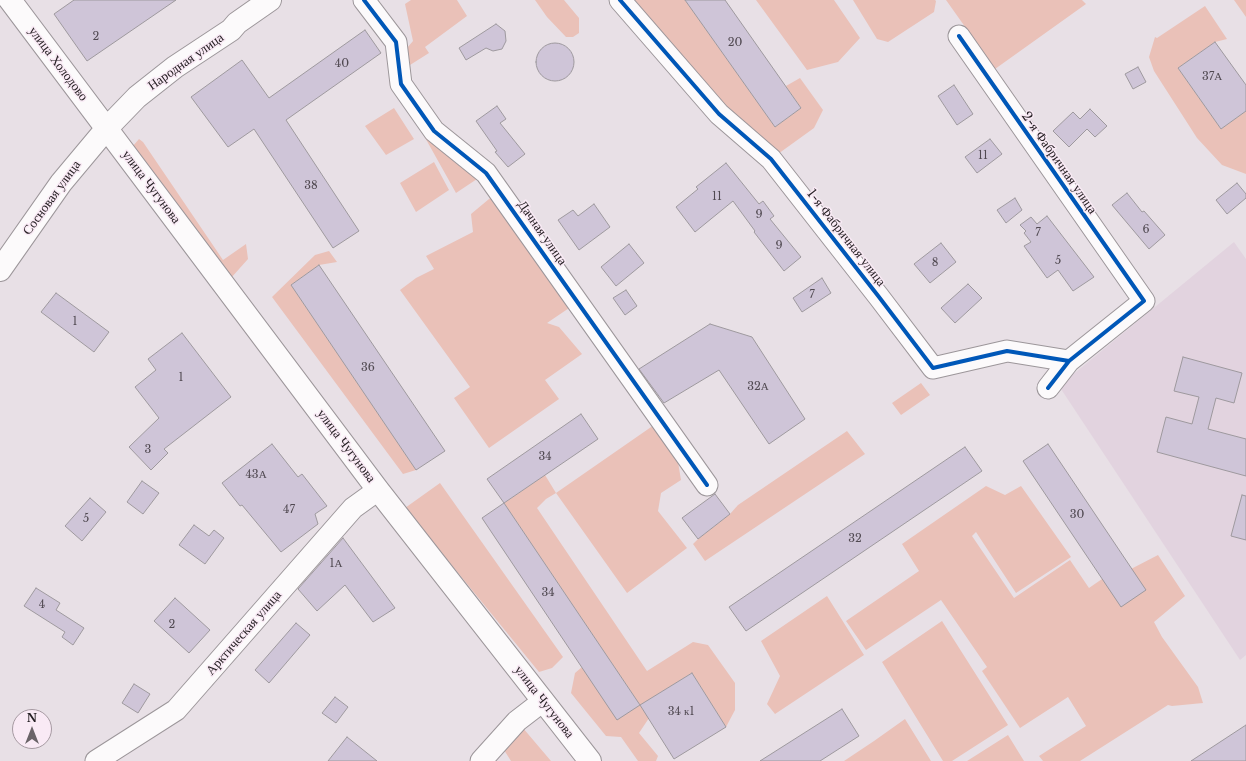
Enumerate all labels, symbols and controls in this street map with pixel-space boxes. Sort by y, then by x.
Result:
street label: улица Холодово [25,24,91,104]
house number: 2 [93,30,99,44]
street label: Народная улица [145,30,227,94]
house number: 20 [728,36,742,50]
house number: 40 [335,57,349,71]
house number: 37А [1202,70,1222,84]
street label: 2-я Фабричная улица [1018,109,1100,217]
street label: улица Чугунова [118,147,184,227]
house number: 11 [978,149,988,163]
street label: Сосновая улица [20,158,84,238]
house number: 38 [304,179,318,193]
street label: 1-я Фабричная улица [803,186,889,290]
house number: 11 [712,190,722,204]
street label: Дачная улица [514,198,570,268]
house number: 9 [755,208,763,222]
house number: 6 [1142,223,1150,237]
house number: 7 [1035,226,1041,240]
house number: 9 [775,239,783,253]
house number: 5 [1055,254,1061,268]
house number: 8 [932,256,938,270]
house number: 7 [809,288,815,302]
house number: 1 [73,315,77,329]
house number: 36 [361,361,375,375]
house number: 1 [179,371,183,385]
house number: 32А [747,380,769,394]
street label: улица Чугунова [313,406,379,486]
house number: 3 [145,443,151,457]
house number: 34 [538,450,552,464]
house number: 43А [245,468,267,482]
house number: 47 [283,503,295,517]
house number: 30 [1070,508,1084,522]
house number: 5 [83,512,89,526]
house number: 32 [848,532,862,546]
house number: 1А [330,557,342,571]
house number: 34 [541,586,555,600]
street label: Арктическая улица [203,588,285,678]
house number: 4 [39,598,45,612]
house number: 2 [169,618,175,632]
street label: улица Чугунова [511,663,577,741]
house number: 34 к1 [668,705,694,719]
north arrow [12,709,52,749]
text: N [27,711,37,725]

